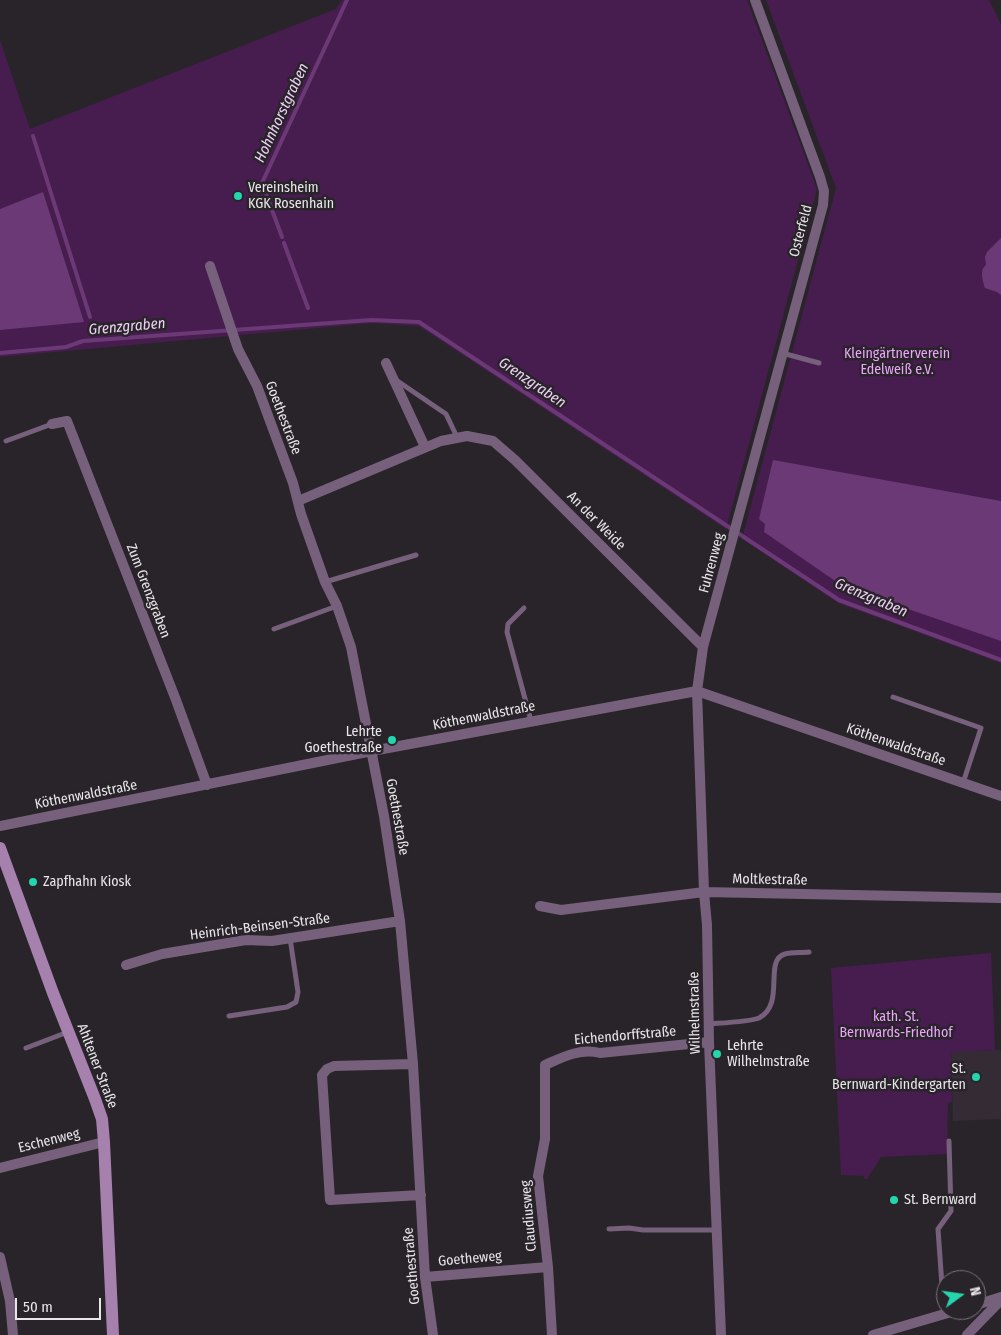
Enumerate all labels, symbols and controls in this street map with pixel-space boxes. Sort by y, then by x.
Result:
water label: Hohnhorstgraben [251,61,313,165]
place label: Vereinsheim KGK Rosenhain [248,180,334,212]
marker: Vereinsheim KGK Rosenhain [232,190,244,202]
street label: Osterfeld [786,203,816,259]
water label: Grenzgraben [88,315,166,339]
park label: Kleingärtnerverein Edelweiß e.V. [844,346,950,378]
water label: Grenzgraben [495,354,569,412]
street label: Goethestraße [261,379,305,457]
street label: An der Weide [563,488,629,554]
street label: Fuhrenweg [696,531,728,595]
street label: Zum Grenzgraben [122,542,174,640]
water label: Grenzgraben [832,575,910,621]
street label: Köthenwaldstraße [431,698,537,734]
street label: Köthenwaldstraße [844,720,948,770]
place label: Lehrte Goethestraße [305,724,382,756]
marker: Lehrte Goethestraße [386,734,398,746]
street label: Köthenwaldstraße [33,777,139,813]
street label: Goethestraße [382,777,412,857]
street label: Moltkestraße [732,871,808,889]
place label: Zapfhahn Kiosk [43,874,131,890]
marker: Zapfhahn Kiosk [27,876,39,888]
street label: Heinrich-Beinsen-Straße [189,910,331,944]
street label: Wilhelmstraße [686,971,704,1055]
park label: kath. St. Bernwards-Friedhof [839,1009,953,1042]
street label: Ahltener Straße [73,1021,121,1111]
street label: Eichendorffstraße [573,1023,677,1049]
place label: Lehrte Wilhelmstraße [727,1038,810,1070]
marker: Lehrte Wilhelmstraße [711,1048,723,1060]
place label: St. Bernward-Kindergarten [832,1061,966,1094]
marker: St. Bernward-Kindergarten [970,1071,982,1083]
street label: Eschenweg [16,1125,82,1157]
street label: Claudiusweg [518,1180,540,1252]
place label: St. Bernward [904,1192,977,1208]
marker: St. Bernward [888,1194,900,1206]
street label: Goethestraße [400,1227,424,1305]
street label: Goetheweg [437,1248,503,1270]
north arrow [936,1270,986,1320]
text: N [966,1285,984,1298]
scale bar [18,1288,104,1320]
text: 50 m [23,1298,53,1316]

